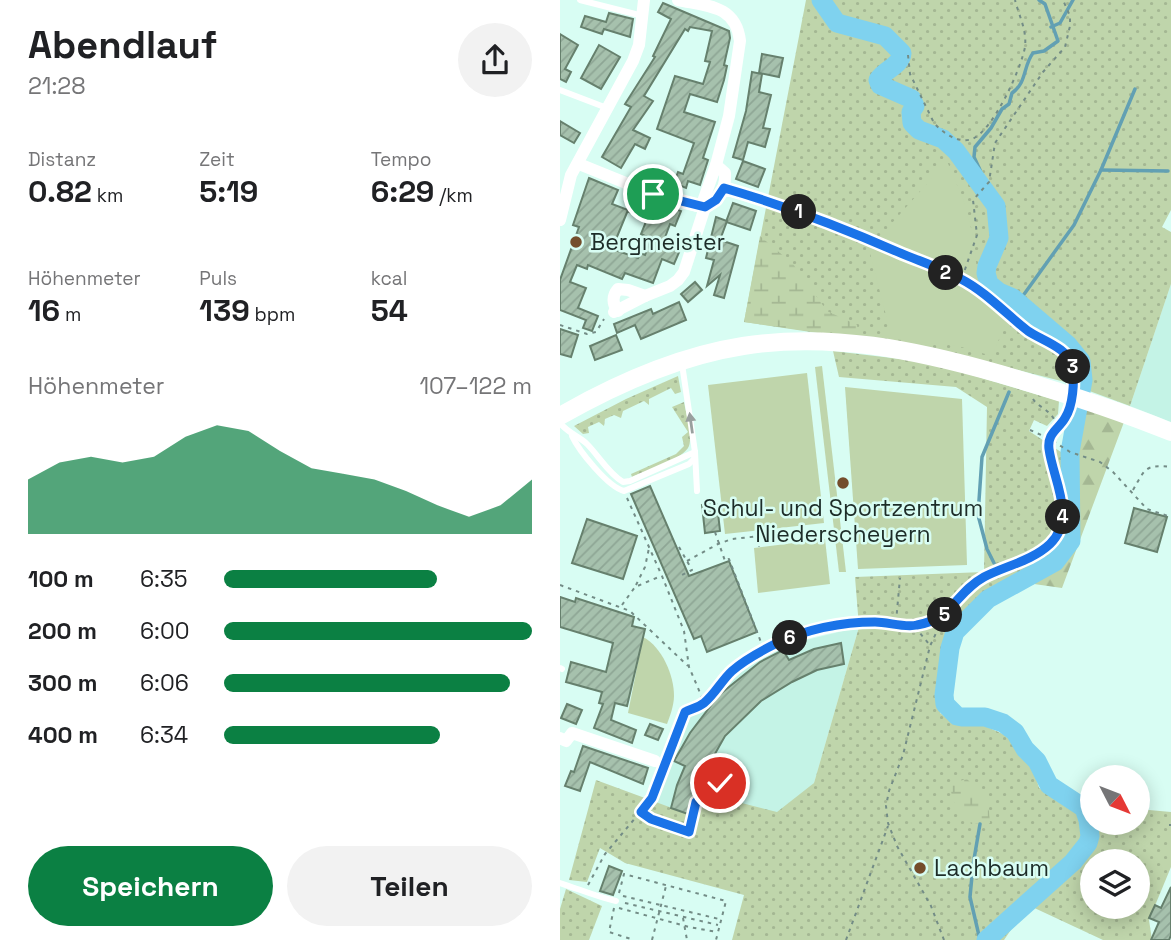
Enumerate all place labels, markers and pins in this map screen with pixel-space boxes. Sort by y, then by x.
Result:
pin [623,164,683,224]
pin: 1 [782,194,816,230]
place label: Bergmeister [590,227,725,257]
marker: Bergmeister [568,234,584,250]
pin: 2 [928,256,964,290]
pin: 3 [1056,350,1090,384]
marker: Schul- und Sportzentrum Niederscheyern [835,475,851,491]
place label: Schul- und Sportzentrum Niederscheyern [703,493,983,549]
pin: 4 [1046,500,1080,534]
pin: 5 [928,598,962,632]
pin: 6 [772,620,807,656]
pin [690,753,750,813]
place label: Lachbaum [934,853,1049,883]
marker: Lachbaum [912,860,928,876]

